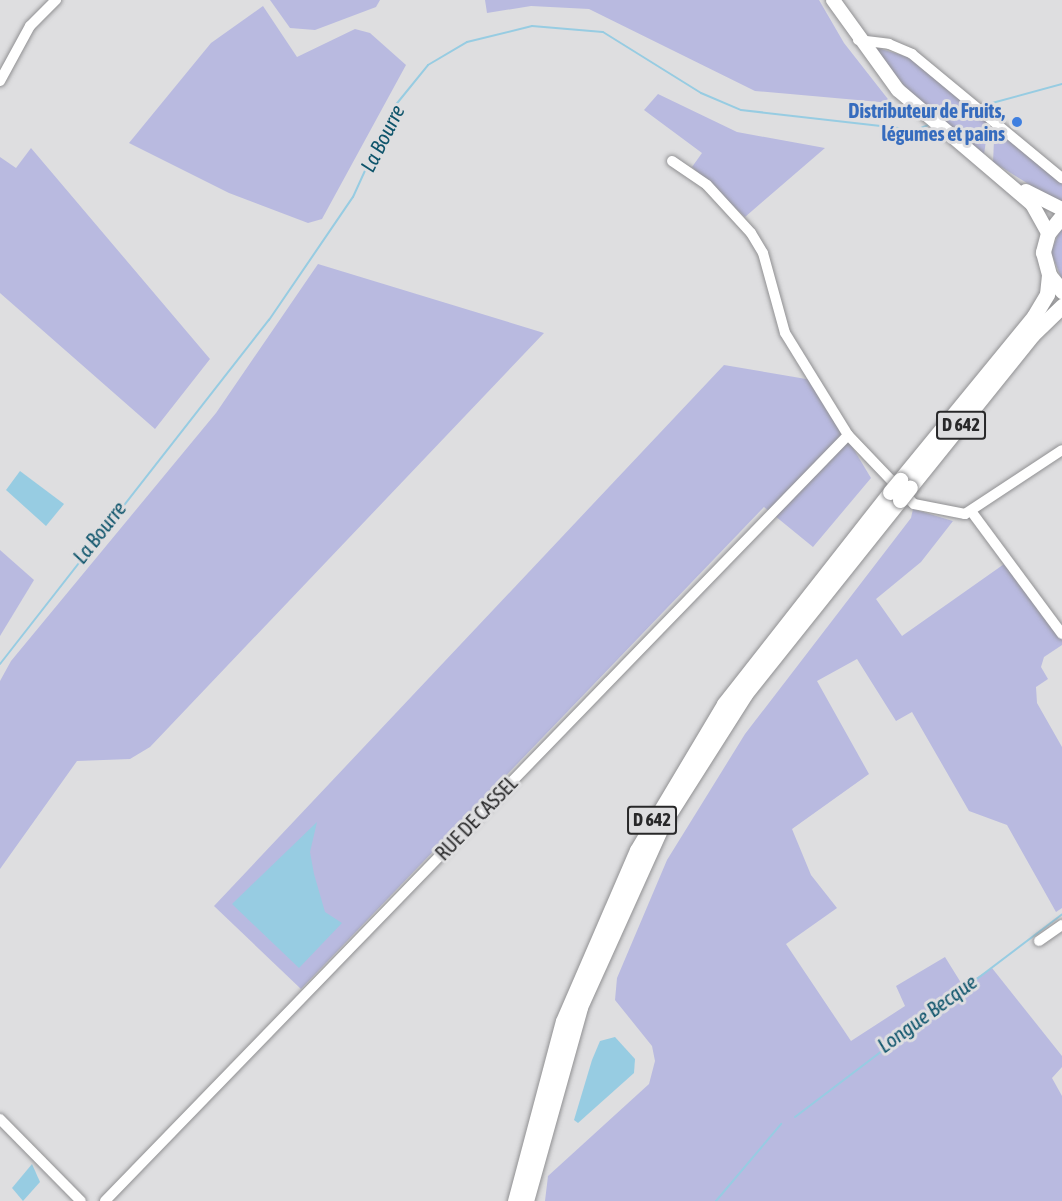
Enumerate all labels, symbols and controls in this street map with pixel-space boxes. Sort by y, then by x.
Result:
place label: Distributeur de Fruits, légumes et pains [848,98,1005,145]
water label: La Bourre [354,100,410,176]
marker: Distributeur de Fruits, légumes et pains [1010,115,1024,129]
road number: D 642 [936,410,986,440]
water label: La Bourre [67,496,131,568]
street label: RUE DE CASSEL [430,771,522,865]
road number: D 642 [626,805,678,835]
water label: Longue Becque [872,968,982,1058]

